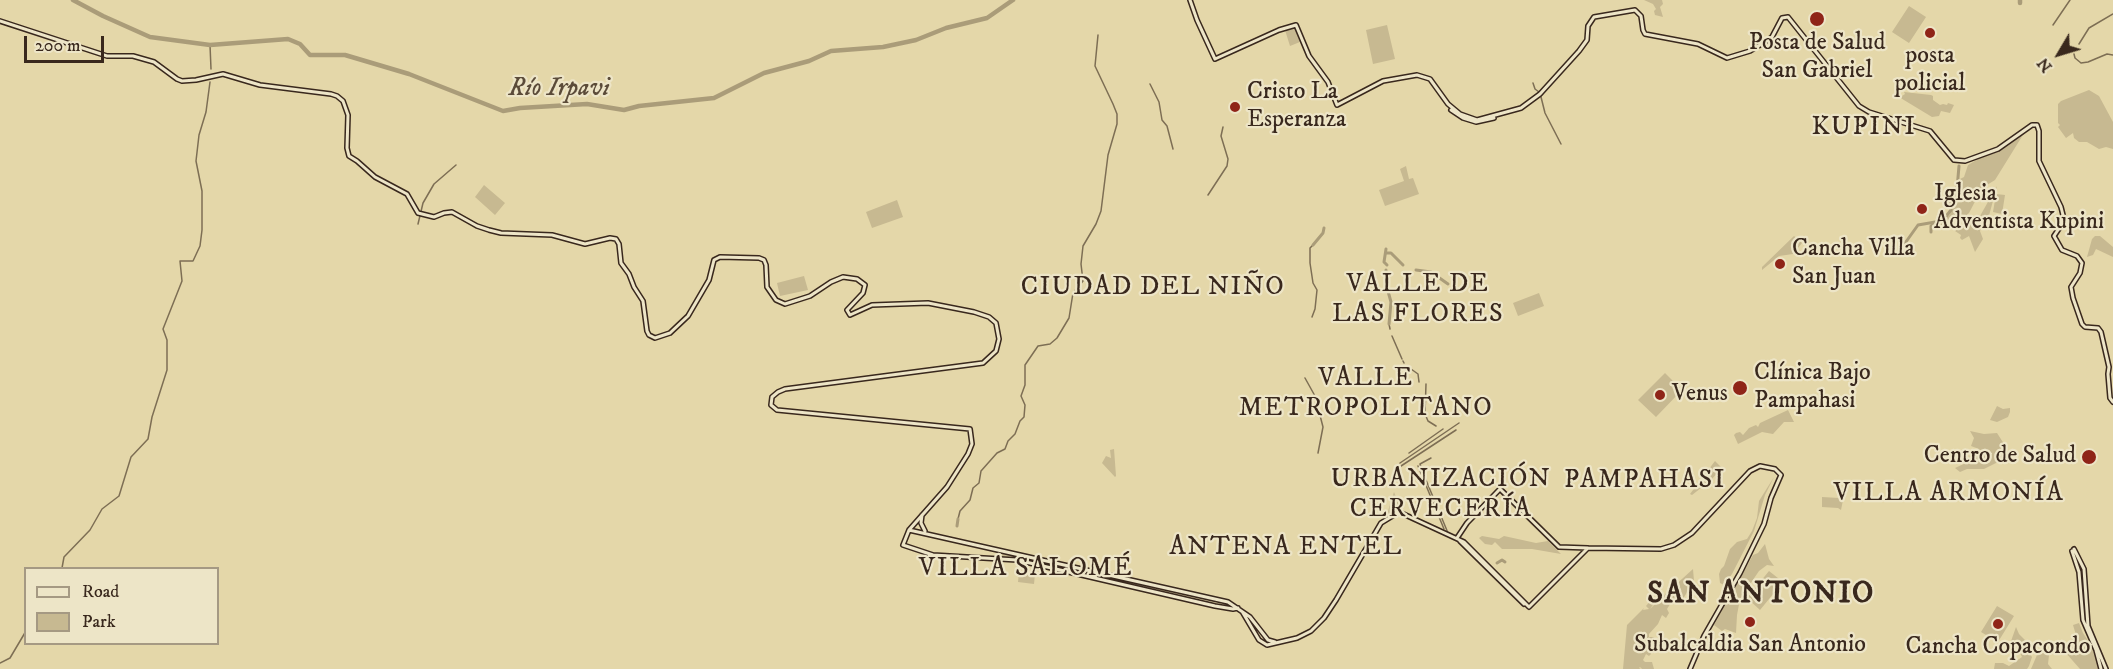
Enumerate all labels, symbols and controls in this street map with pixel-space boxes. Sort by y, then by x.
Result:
marker: Posta de Salud San Gabriel [1808,10,1826,28]
scale bar [27,24,106,62]
north arrow [2029,24,2089,84]
marker: posta policial [1923,26,1937,40]
place label: Posta de Salud San Gabriel [1749,30,1885,86]
text: 200 m [35,35,81,57]
place label: posta policial [1895,43,1965,99]
text: N [2033,54,2057,76]
water label: Río Irpavi [508,74,610,106]
place label: Cristo La Esperanza [1247,79,1346,135]
marker: Cristo La Esperanza [1228,100,1242,114]
district label: KUPINI [1812,113,1916,145]
place label: Iglesia Adventista Kupini [1934,181,2104,237]
marker: Iglesia Adventista Kupini [1915,202,1929,216]
place label: Cancha Villa San Juan [1792,236,1915,292]
marker: Cancha Villa San Juan [1773,257,1787,271]
district label: VALLE DE LAS FLORES [1332,270,1504,332]
district label: CIUDAD DEL NIÑO [1021,273,1285,305]
place label: Clínica Bajo Pampahasi [1754,360,1871,416]
district label: VALLE METROPOLITANO [1239,364,1493,426]
marker: Clínica Bajo Pampahasi [1731,379,1749,397]
place label: Venus [1672,381,1728,409]
marker: Venus [1653,388,1667,402]
place label: Centro de Salud [1924,443,2076,471]
marker: Centro de Salud [2080,448,2098,466]
district label: URBANIZACIÓN CERVECERÍA [1331,465,1551,526]
district label: PAMPAHASI [1564,466,1726,498]
district label: VILLA ARMONÍA [1834,479,2064,511]
district label: ANTENA ENTEL [1169,533,1403,565]
district label: VILLA SALOMÉ [919,554,1133,586]
legend [24,567,219,645]
district label: SAN ANTONIO [1647,578,1875,614]
text: Road [82,581,119,603]
text: Park [82,611,116,633]
marker: Subalcaldia San Antonio [1743,615,1757,629]
marker: Cancha Copacondo [1991,617,2005,631]
place label: Subalcaldia San Antonio [1634,632,1866,660]
place label: Cancha Copacondo [1906,634,2090,662]

